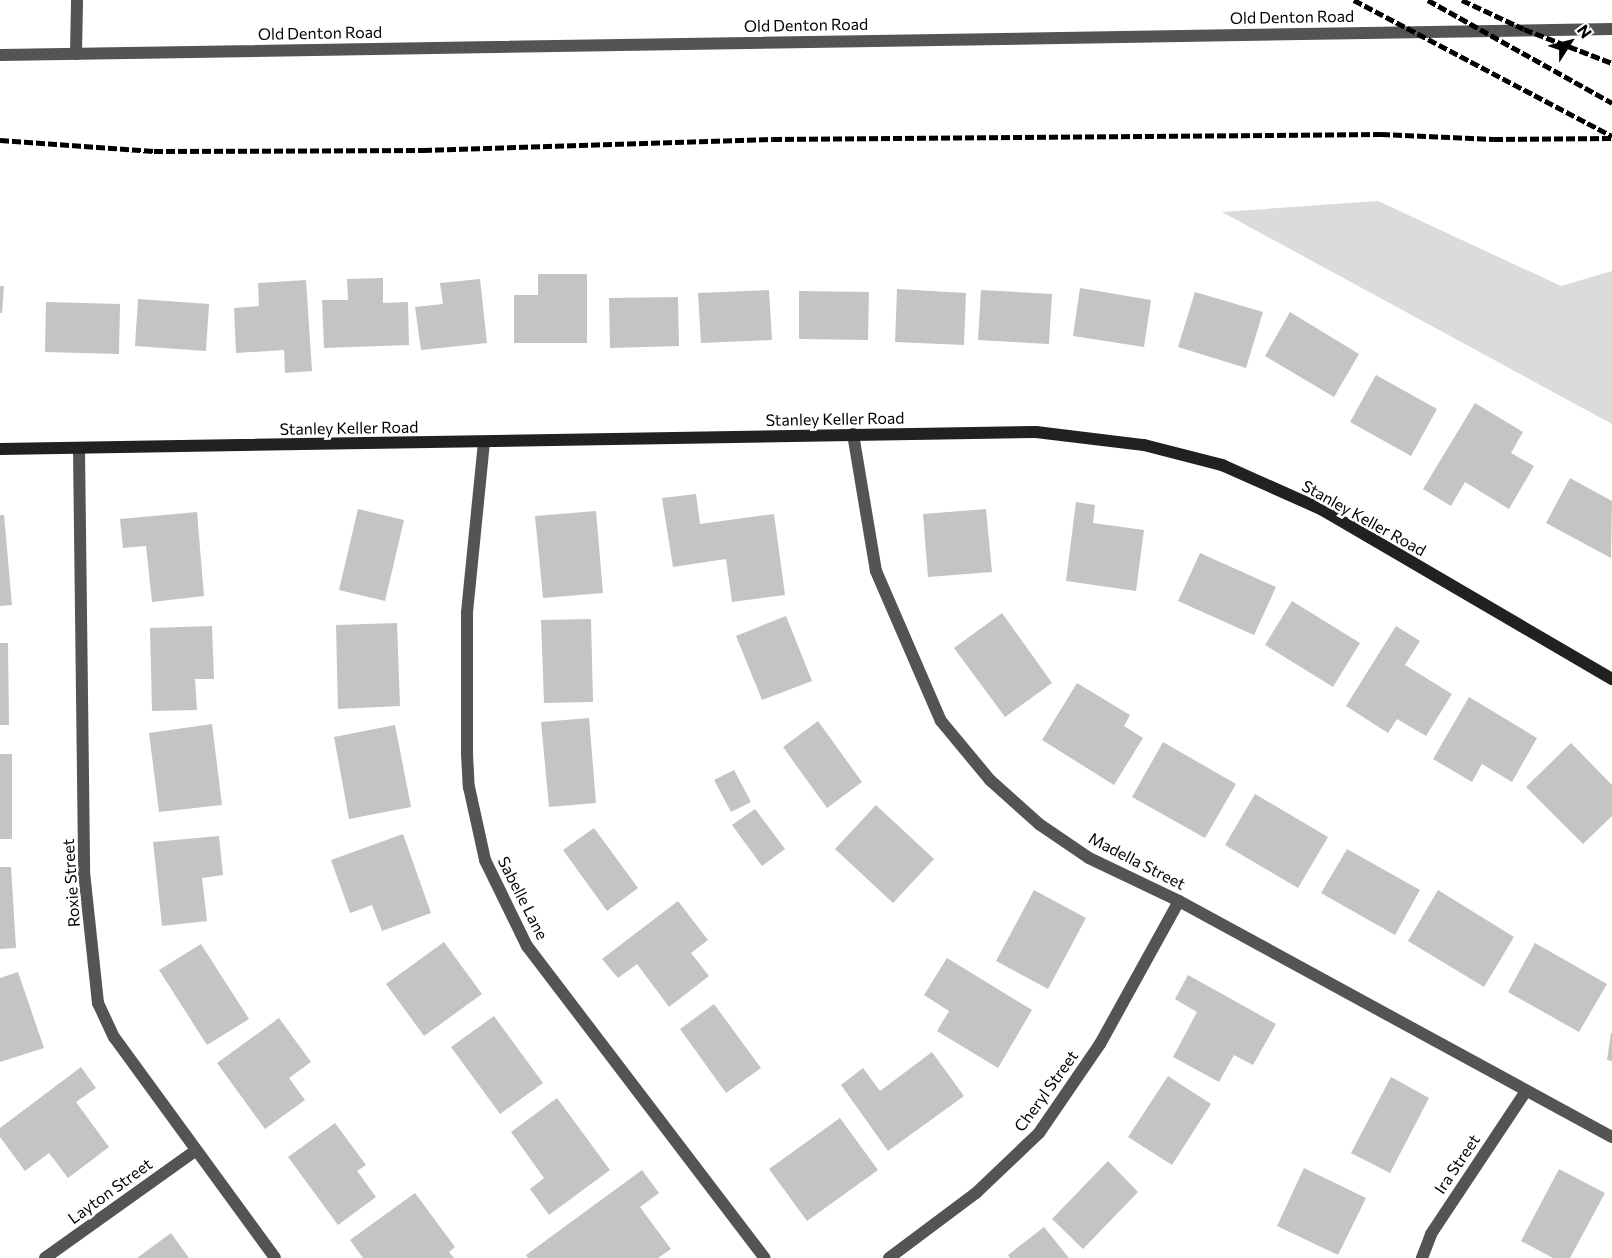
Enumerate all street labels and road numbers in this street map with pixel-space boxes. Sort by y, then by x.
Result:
street label: Old Denton Road [1230,6,1354,28]
street label: Old Denton Road [744,14,868,36]
street label: Old Denton Road [258,22,382,44]
street label: Stanley Keller Road [765,408,905,430]
street label: Stanley Keller Road [279,417,419,439]
street label: Stanley Keller Road [1299,476,1429,560]
street label: Madella Street [1085,828,1189,894]
street label: Roxie Street [58,838,84,928]
street label: Sabelle Lane [494,853,552,943]
street label: Cheryl Street [1010,1047,1082,1135]
street label: Ira Street [1430,1131,1484,1197]
street label: Layton Street [64,1154,156,1228]

